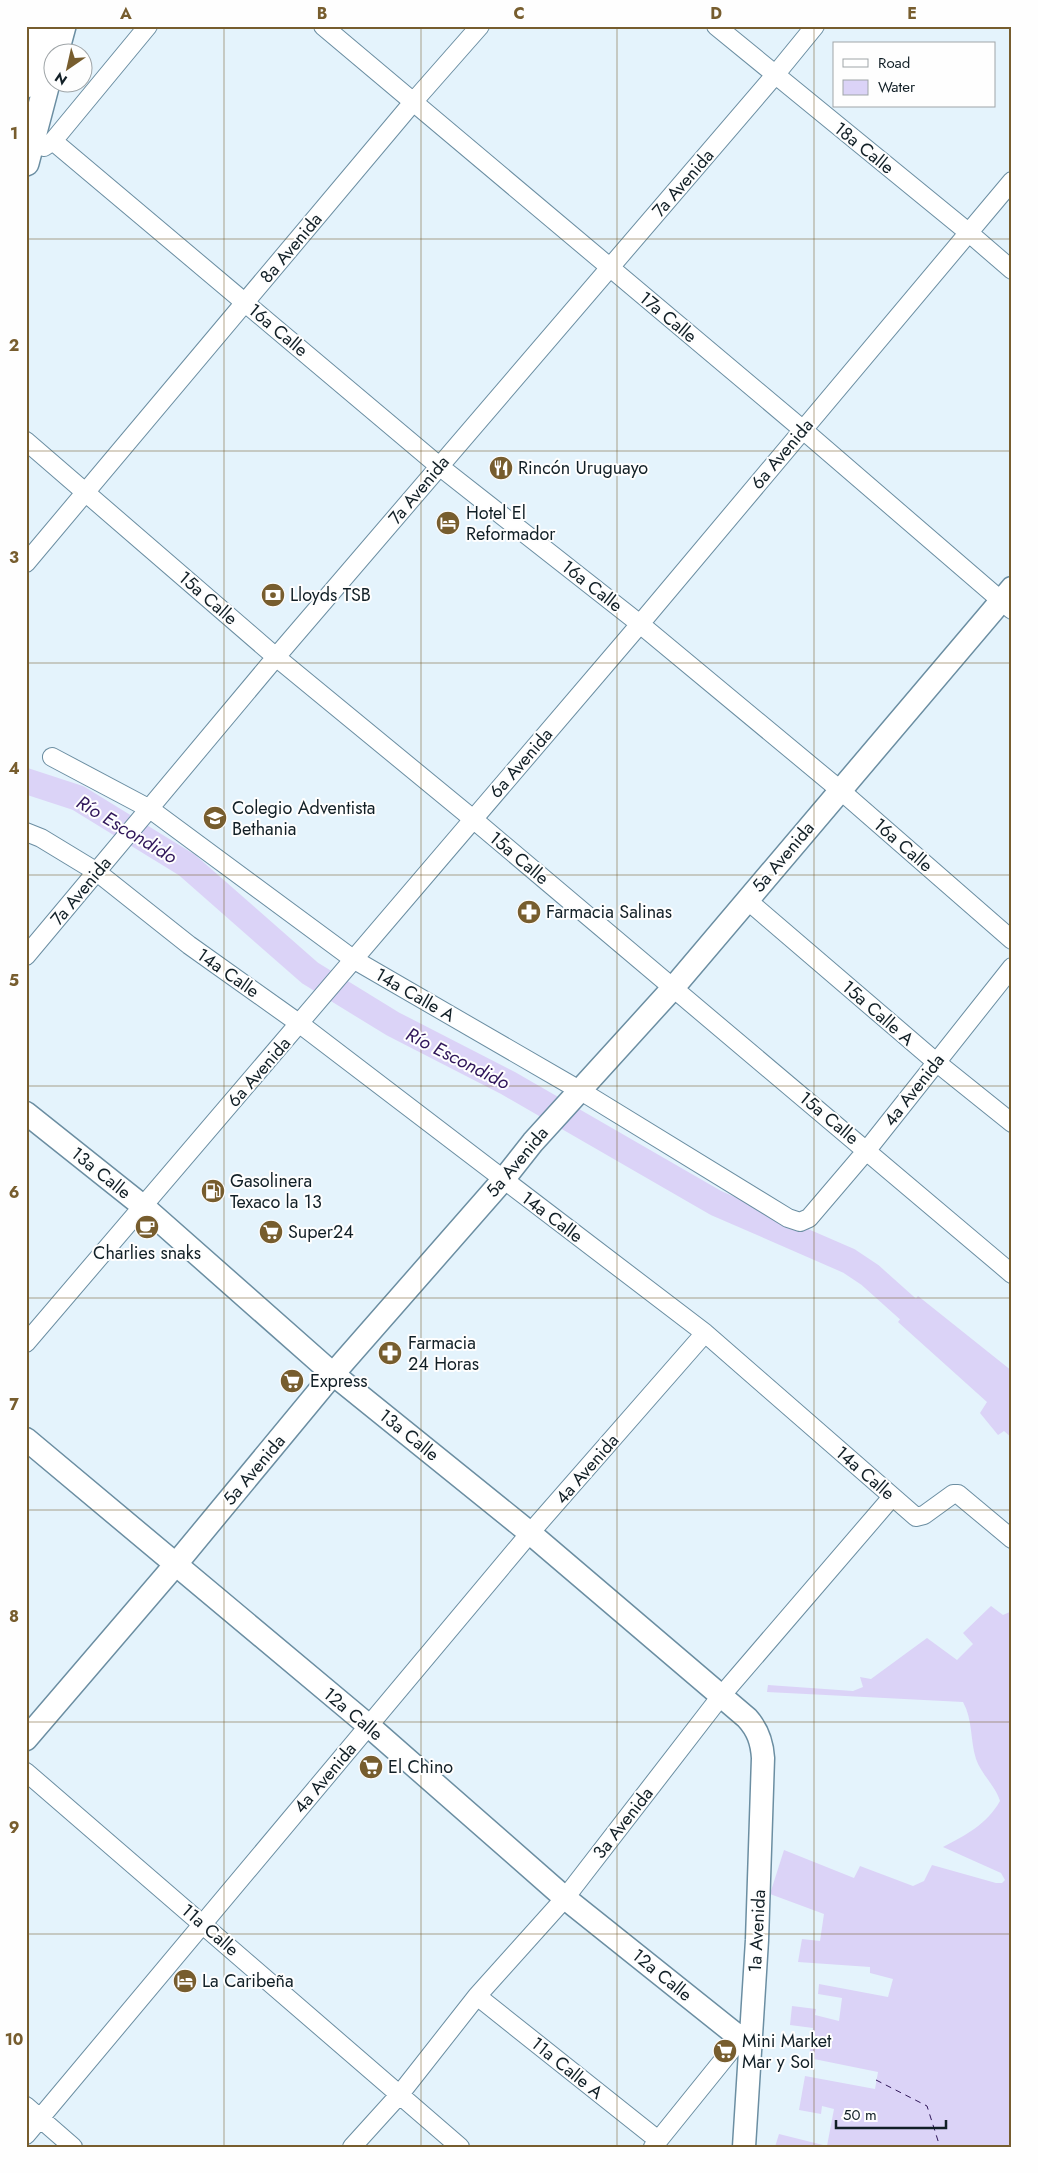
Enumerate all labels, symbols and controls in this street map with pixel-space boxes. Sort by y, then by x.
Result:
text: A [119,2,132,25]
text: B [317,2,327,25]
text: C [513,2,525,25]
text: D [710,2,722,25]
text: E [907,2,917,25]
north arrow [42,42,92,92]
legend [833,42,996,108]
text: Road [878,52,910,74]
text: N [51,67,71,90]
text: Water [878,76,916,98]
street label: 18a Calle [828,116,900,180]
text: 1 [10,122,18,145]
street label: 7a Avenida [646,143,720,223]
street label: 8a Avenida [254,207,328,289]
street label: 17a Calle [633,285,703,349]
street label: 16a Calle [242,297,314,363]
text: 2 [9,334,19,357]
street label: 6a Avenida [745,413,819,495]
street label: 7a Avenida [382,450,456,530]
restaurant icon: Rincón Uruguayo [488,455,514,481]
place label: Rincón Uruguayo [518,455,648,481]
place label: Hotel El Reformador [466,500,556,547]
hotel icon: Hotel El Reformador [435,510,461,536]
text: 3 [9,546,19,569]
street label: 16a Calle [556,554,628,618]
street label: 15a Calle [173,565,243,631]
bank icon: Lloyds TSB [260,582,286,608]
place label: Lloyds TSB [290,582,371,608]
street label: 6a Avenida [483,722,559,804]
text: 4 [8,757,20,780]
water label: Río Escondido [71,789,182,870]
place label: Colegio Adventista Bethania [232,795,375,842]
school or university icon: Colegio Adventista Bethania [202,805,228,831]
street label: 16a Calle [868,812,938,878]
street label: 5a Avenida [746,816,820,898]
street label: 15a Calle [484,825,554,891]
street label: 7a Avenida [44,851,118,931]
pharmacy icon: Farmacia Salinas [516,899,542,925]
place label: Farmacia Salinas [546,899,672,925]
street label: 14a Calle [191,942,265,1004]
street label: 14a Calle A [370,962,460,1028]
text: 5 [9,969,19,992]
street label: 15a Calle A [836,974,920,1052]
water label: Río Escondido [401,1021,514,1096]
street label: 6a Avenida [221,1031,297,1113]
street label: 4a Avenida [877,1048,951,1132]
street label: 15a Calle [794,1085,864,1151]
street label: 5a Avenida [480,1121,554,1203]
street label: 13a Calle [65,1141,137,1205]
place label: Gasolinera Texaco la 13 [230,1168,322,1215]
fuel station icon: Gasolinera Texaco la 13 [200,1178,226,1204]
text: 6 [9,1181,19,1204]
street label: 14a Calle [516,1185,588,1249]
cafe icon: Charlies snaks [134,1214,160,1240]
supermarket icon: Super24 [258,1219,284,1245]
place label: Super24 [288,1219,354,1245]
place label: Charlies snaks [93,1240,201,1266]
place label: Farmacia 24 Horas [408,1330,479,1377]
pharmacy icon: Farmacia 24 Horas [377,1340,403,1366]
supermarket icon: Express [279,1368,305,1394]
place label: Express [310,1368,367,1394]
text: 7 [9,1393,19,1416]
street label: 13a Calle [373,1403,445,1467]
street label: 4a Avenida [549,1428,625,1510]
street label: 5a Avenida [217,1429,291,1511]
street label: 14a Calle [830,1440,900,1506]
text: 8 [9,1605,19,1628]
street label: 12a Calle [317,1681,389,1747]
street label: 4a Avenida [288,1737,362,1819]
supermarket icon: El Chino [358,1754,384,1780]
place label: El Chino [388,1754,453,1780]
street label: 3a Avenida [587,1782,659,1864]
text: 9 [9,1816,19,1839]
street label: 1a Avenida [742,1889,772,1973]
street label: 11a Calle [176,1898,244,1962]
street label: 12a Calle [626,1943,698,2007]
hotel icon: La Caribeña [172,1968,198,1994]
place label: La Caribeña [202,1968,294,1994]
text: 10 [5,2028,23,2051]
place label: Mini Market Mar y Sol [742,2028,832,2075]
street label: 11a Calle A [525,2031,609,2105]
supermarket icon: Mini Market Mar y Sol [712,2038,738,2064]
scale bar [836,2098,946,2130]
text: 50 m [843,2104,877,2126]

